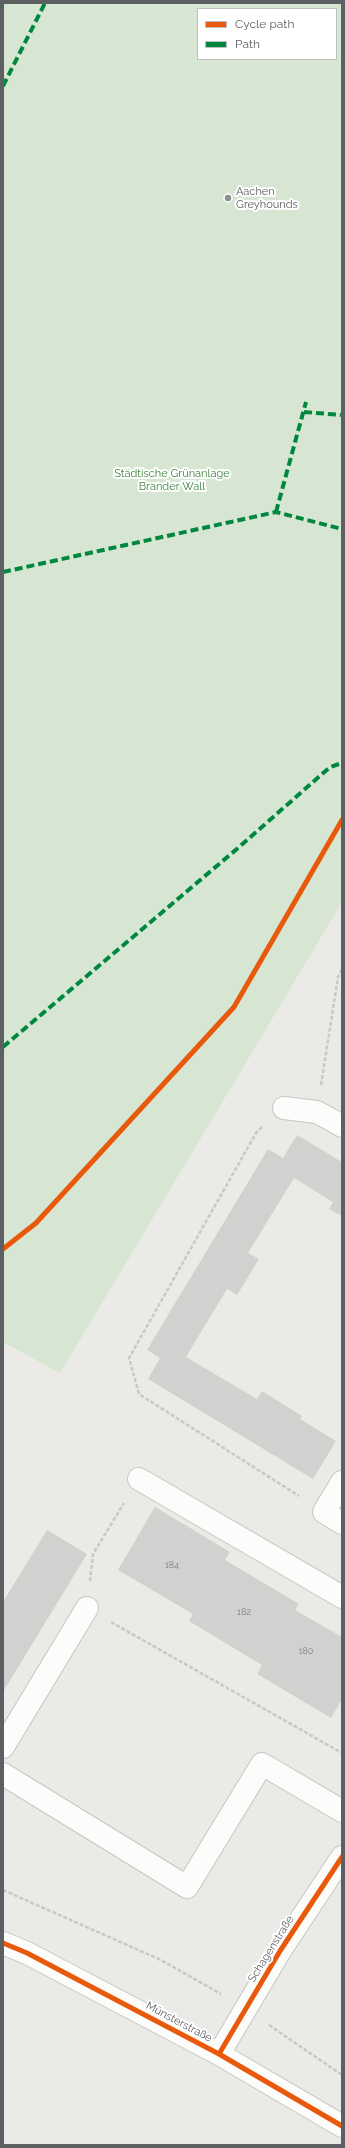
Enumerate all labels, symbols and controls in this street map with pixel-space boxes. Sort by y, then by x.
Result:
legend [197,8,337,60]
text: Cycle path [235,17,294,31]
text: Path [235,37,260,51]
place label: Aachen Greyhounds [236,185,298,211]
marker: Aachen Greyhounds [223,193,233,203]
park label: Städtische Grünanlage Brander Wall [114,467,230,493]
house number: 184 [165,1560,179,1570]
house number: 182 [237,1607,251,1617]
house number: 180 [299,1646,313,1656]
street label: Schagenstraße [245,1913,297,1985]
street label: Münsterstraße [144,1999,214,2045]

